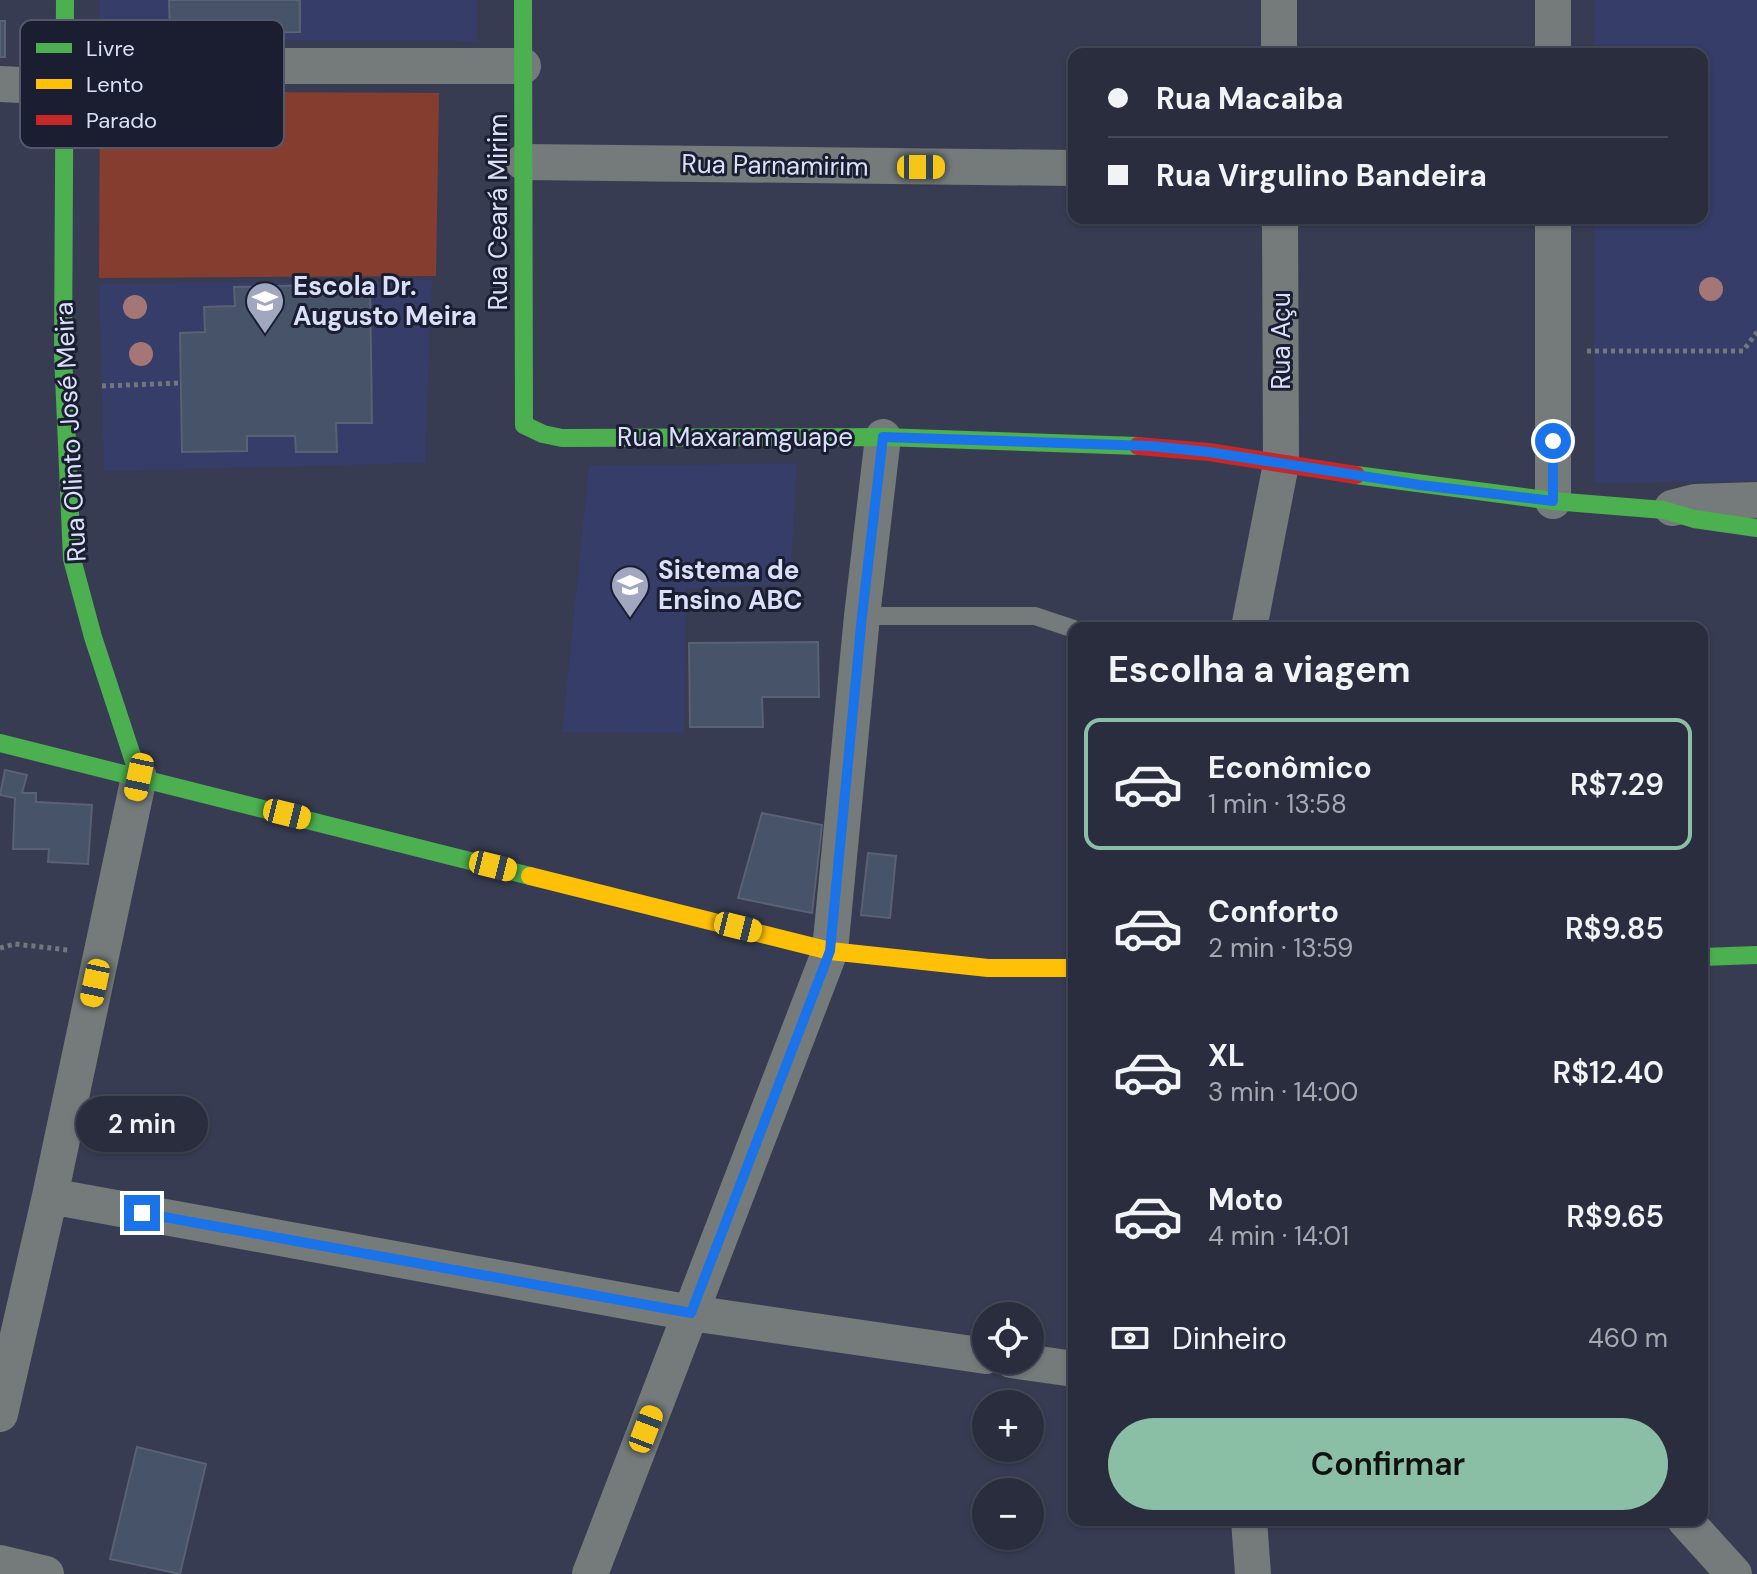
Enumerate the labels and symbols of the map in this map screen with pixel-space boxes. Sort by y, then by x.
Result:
legend [20,20,284,148]
text: Livre [86,34,135,63]
text: Lento [86,70,144,99]
text: Parado [86,106,157,135]
street label: Rua Ceará Mirim [481,114,515,310]
street label: Rua Parnamirim [681,146,869,184]
car [897,155,945,179]
place label: Escola Dr. Augusto Meira [293,269,477,333]
school or university icon: Escola Dr. Augusto Meira [244,280,286,335]
street label: Rua Açu [1264,292,1298,390]
street label: Rua Olinto José Meira [46,301,94,563]
street label: Rua Maxaramguape [617,420,853,454]
route start [1535,423,1571,459]
place label: Sistema de Ensino ABC [658,553,802,617]
school or university icon: Sistema de Ensino ABC [609,564,651,619]
car [122,751,156,803]
car [261,797,313,831]
car [467,849,519,883]
car [712,910,764,944]
car [78,957,112,1009]
callout: 2 min [76,1097,208,1153]
route end [124,1195,160,1231]
car [626,1402,666,1456]

